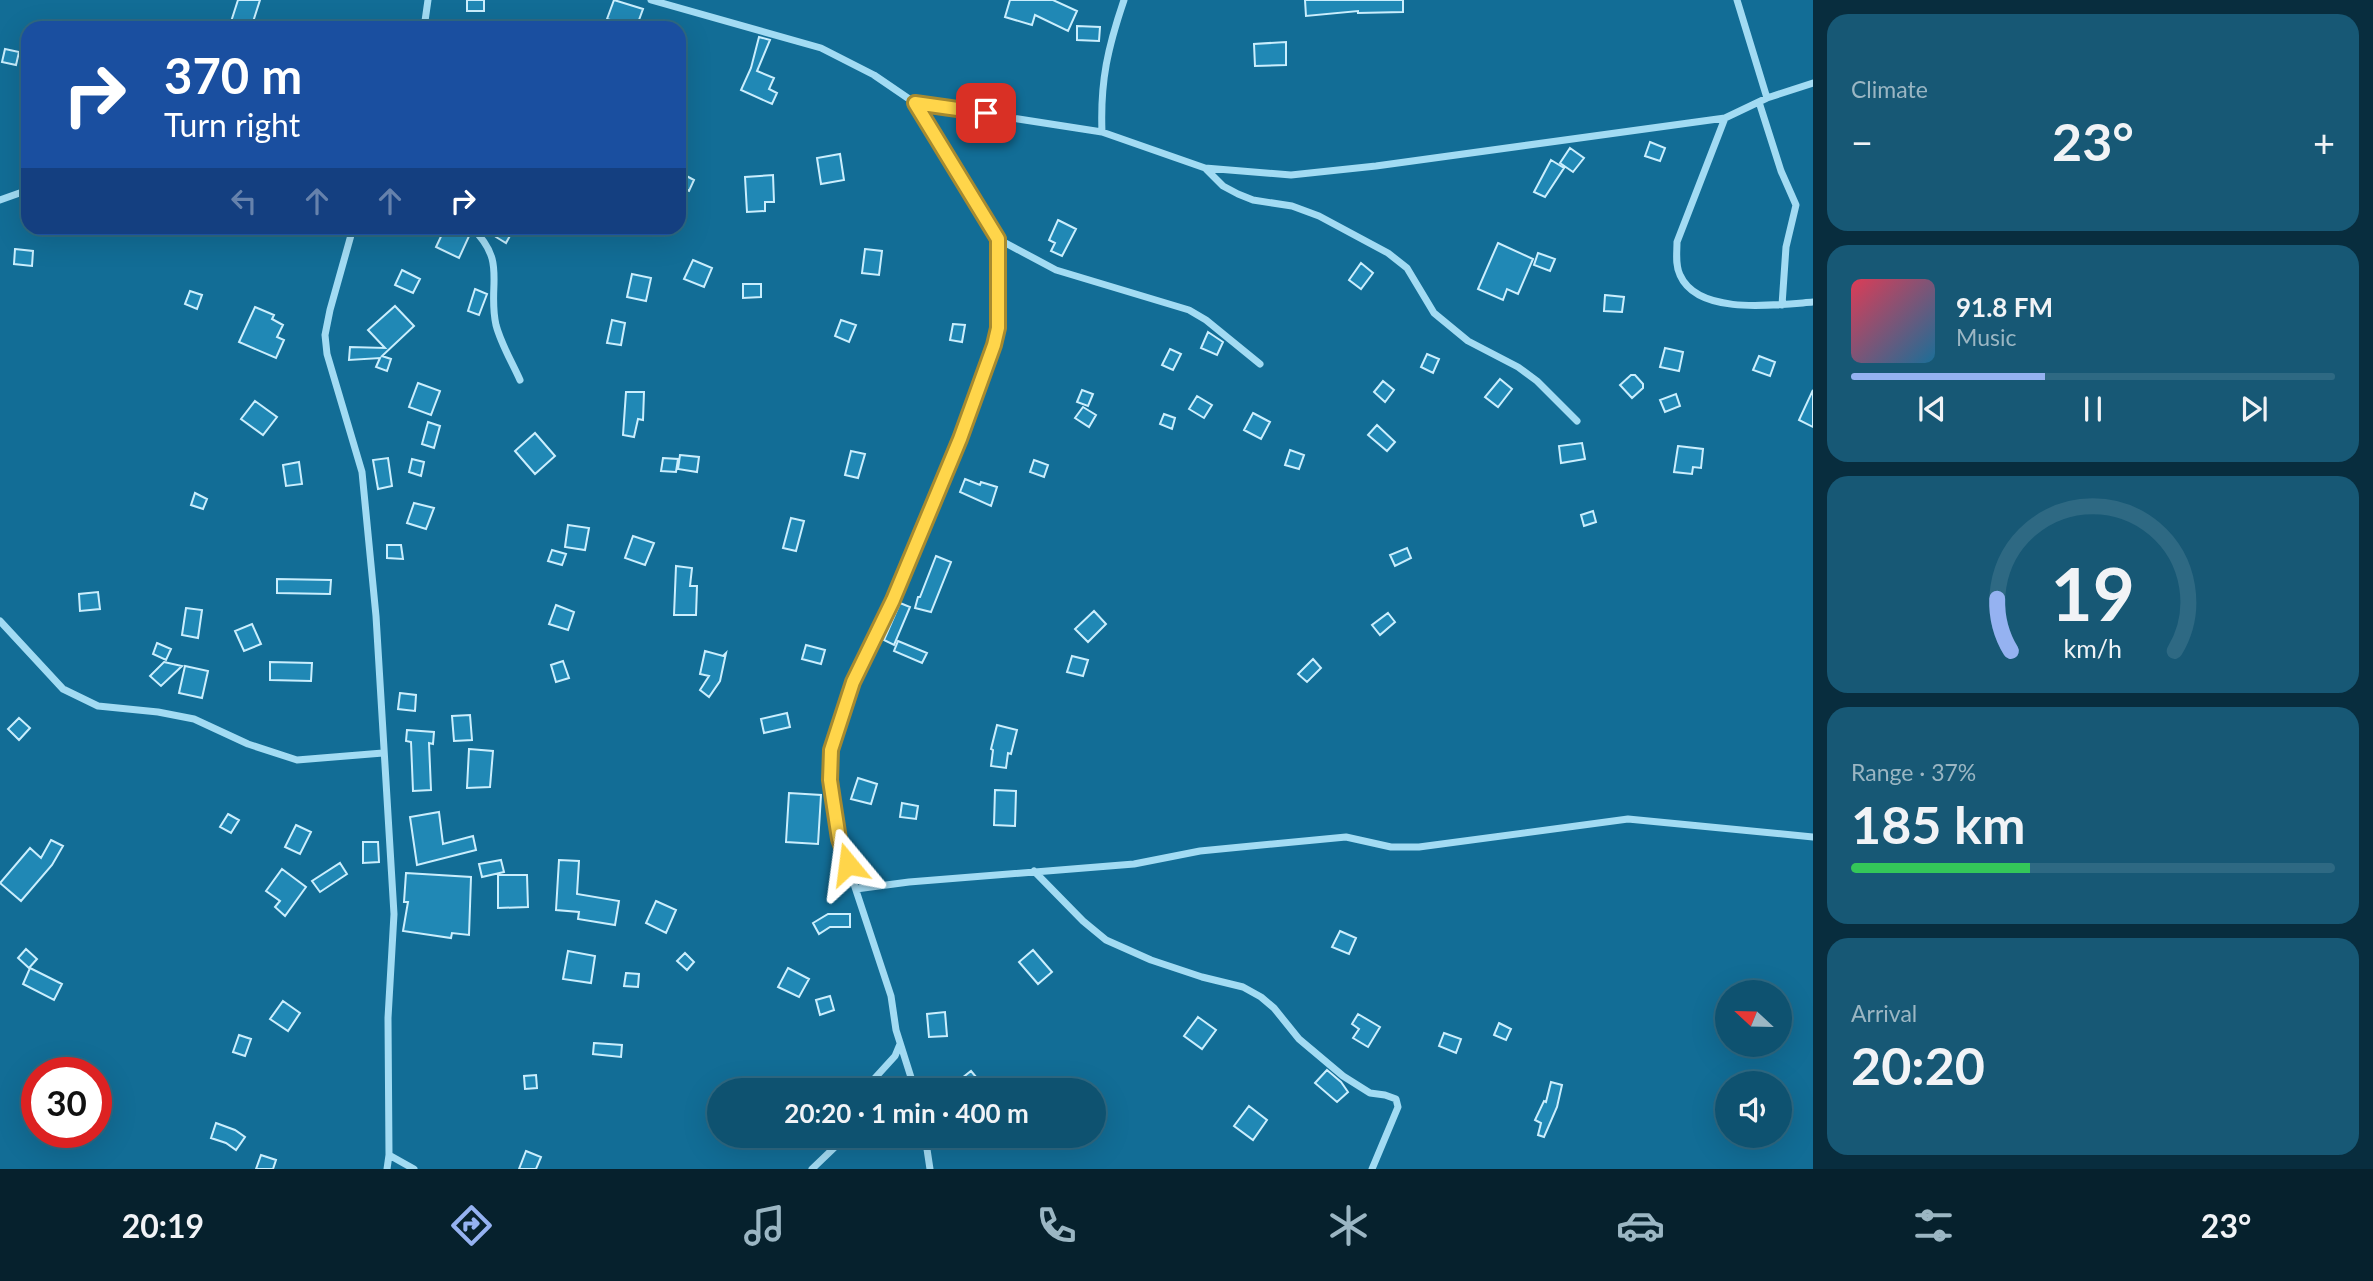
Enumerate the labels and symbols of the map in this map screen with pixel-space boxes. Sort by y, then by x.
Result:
pin [956,83,1016,143]
position arrow [811,827,885,901]
north arrow [1715,980,1792,1057]
speed limit sign: 30 [21,1057,112,1148]

